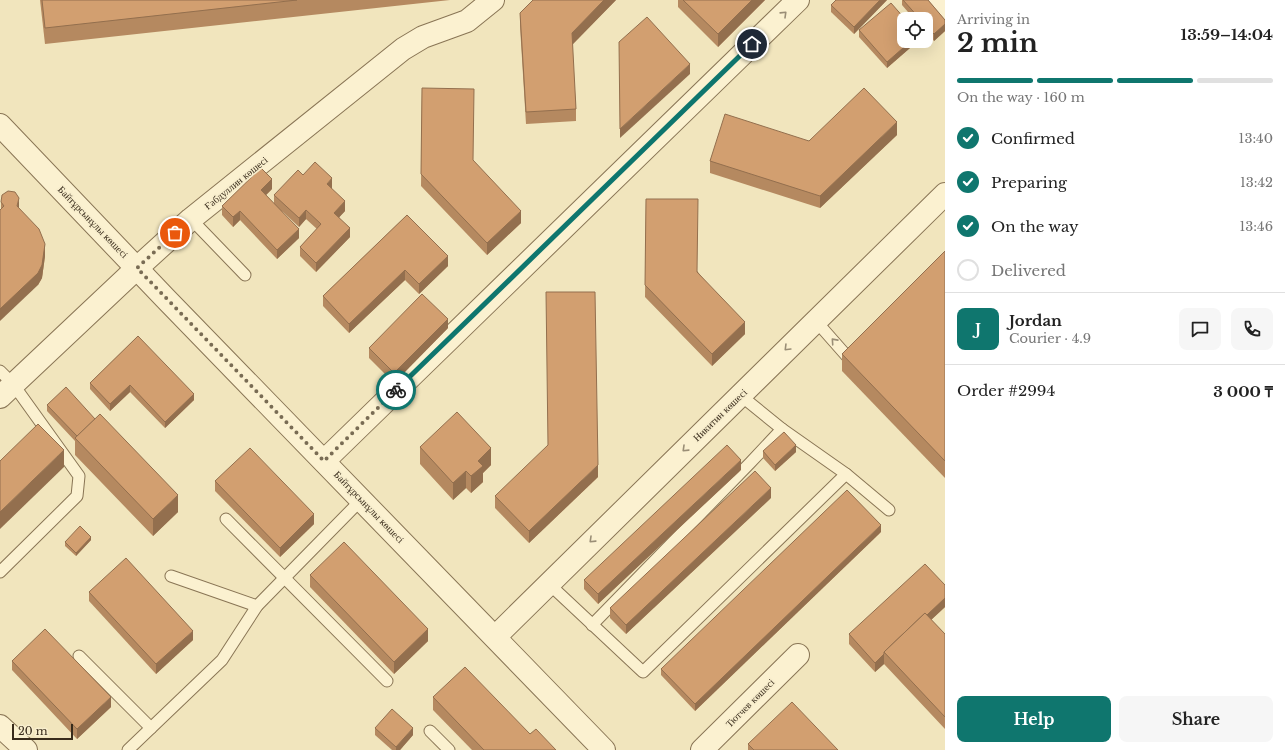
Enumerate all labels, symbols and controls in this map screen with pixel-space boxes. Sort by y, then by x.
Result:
one-way arrow [779,11,787,18]
text: Arriving in [957,11,1030,28]
map controls [897,12,933,48]
button: locate [897,12,933,48]
text: 13:59–14:04 [1181,25,1273,44]
pin [735,27,769,61]
text: 2 min [957,27,1038,59]
icon: home [741,33,763,55]
text: On the way · 160 m [957,89,1085,106]
icon: check [957,127,979,149]
text: Confirmed [991,129,1075,148]
text: 13:40 [1239,130,1273,147]
street label: Ғабдуллин көшесі [202,153,270,213]
icon: check [957,171,979,193]
text: Preparing [991,173,1067,192]
text: 13:42 [1240,174,1273,191]
street label: Байтұрсынұлы көшесі [55,183,131,261]
icon: check [957,215,979,237]
pin [158,216,192,250]
text: On the way [991,217,1079,236]
text: 13:46 [1240,218,1273,235]
icon: bag [164,222,186,244]
text: Delivered [991,261,1066,280]
button: chat [1179,308,1221,350]
button: phone [1231,308,1273,350]
text: Jordan [1009,311,1062,330]
text: J [975,319,981,338]
text: Courier · 4.9 [1009,330,1091,347]
one-way arrow [831,338,838,346]
one-way arrow [785,343,792,351]
courier [376,370,416,410]
icon: bike [385,379,407,401]
text: Order #2994 [957,381,1055,400]
text: 3 000 ₸ [1213,382,1273,401]
street label: Никитин көшесі [690,386,750,444]
one-way arrow [682,444,690,452]
street label: Байтұрсынұлы көшесі [331,468,407,546]
one-way arrow [589,535,597,543]
street label: Тютчев көшесі [723,676,777,730]
button: Help [957,696,1111,742]
button: Share [1119,696,1273,742]
scale bar [12,722,73,741]
text: 20 m [18,724,48,738]

